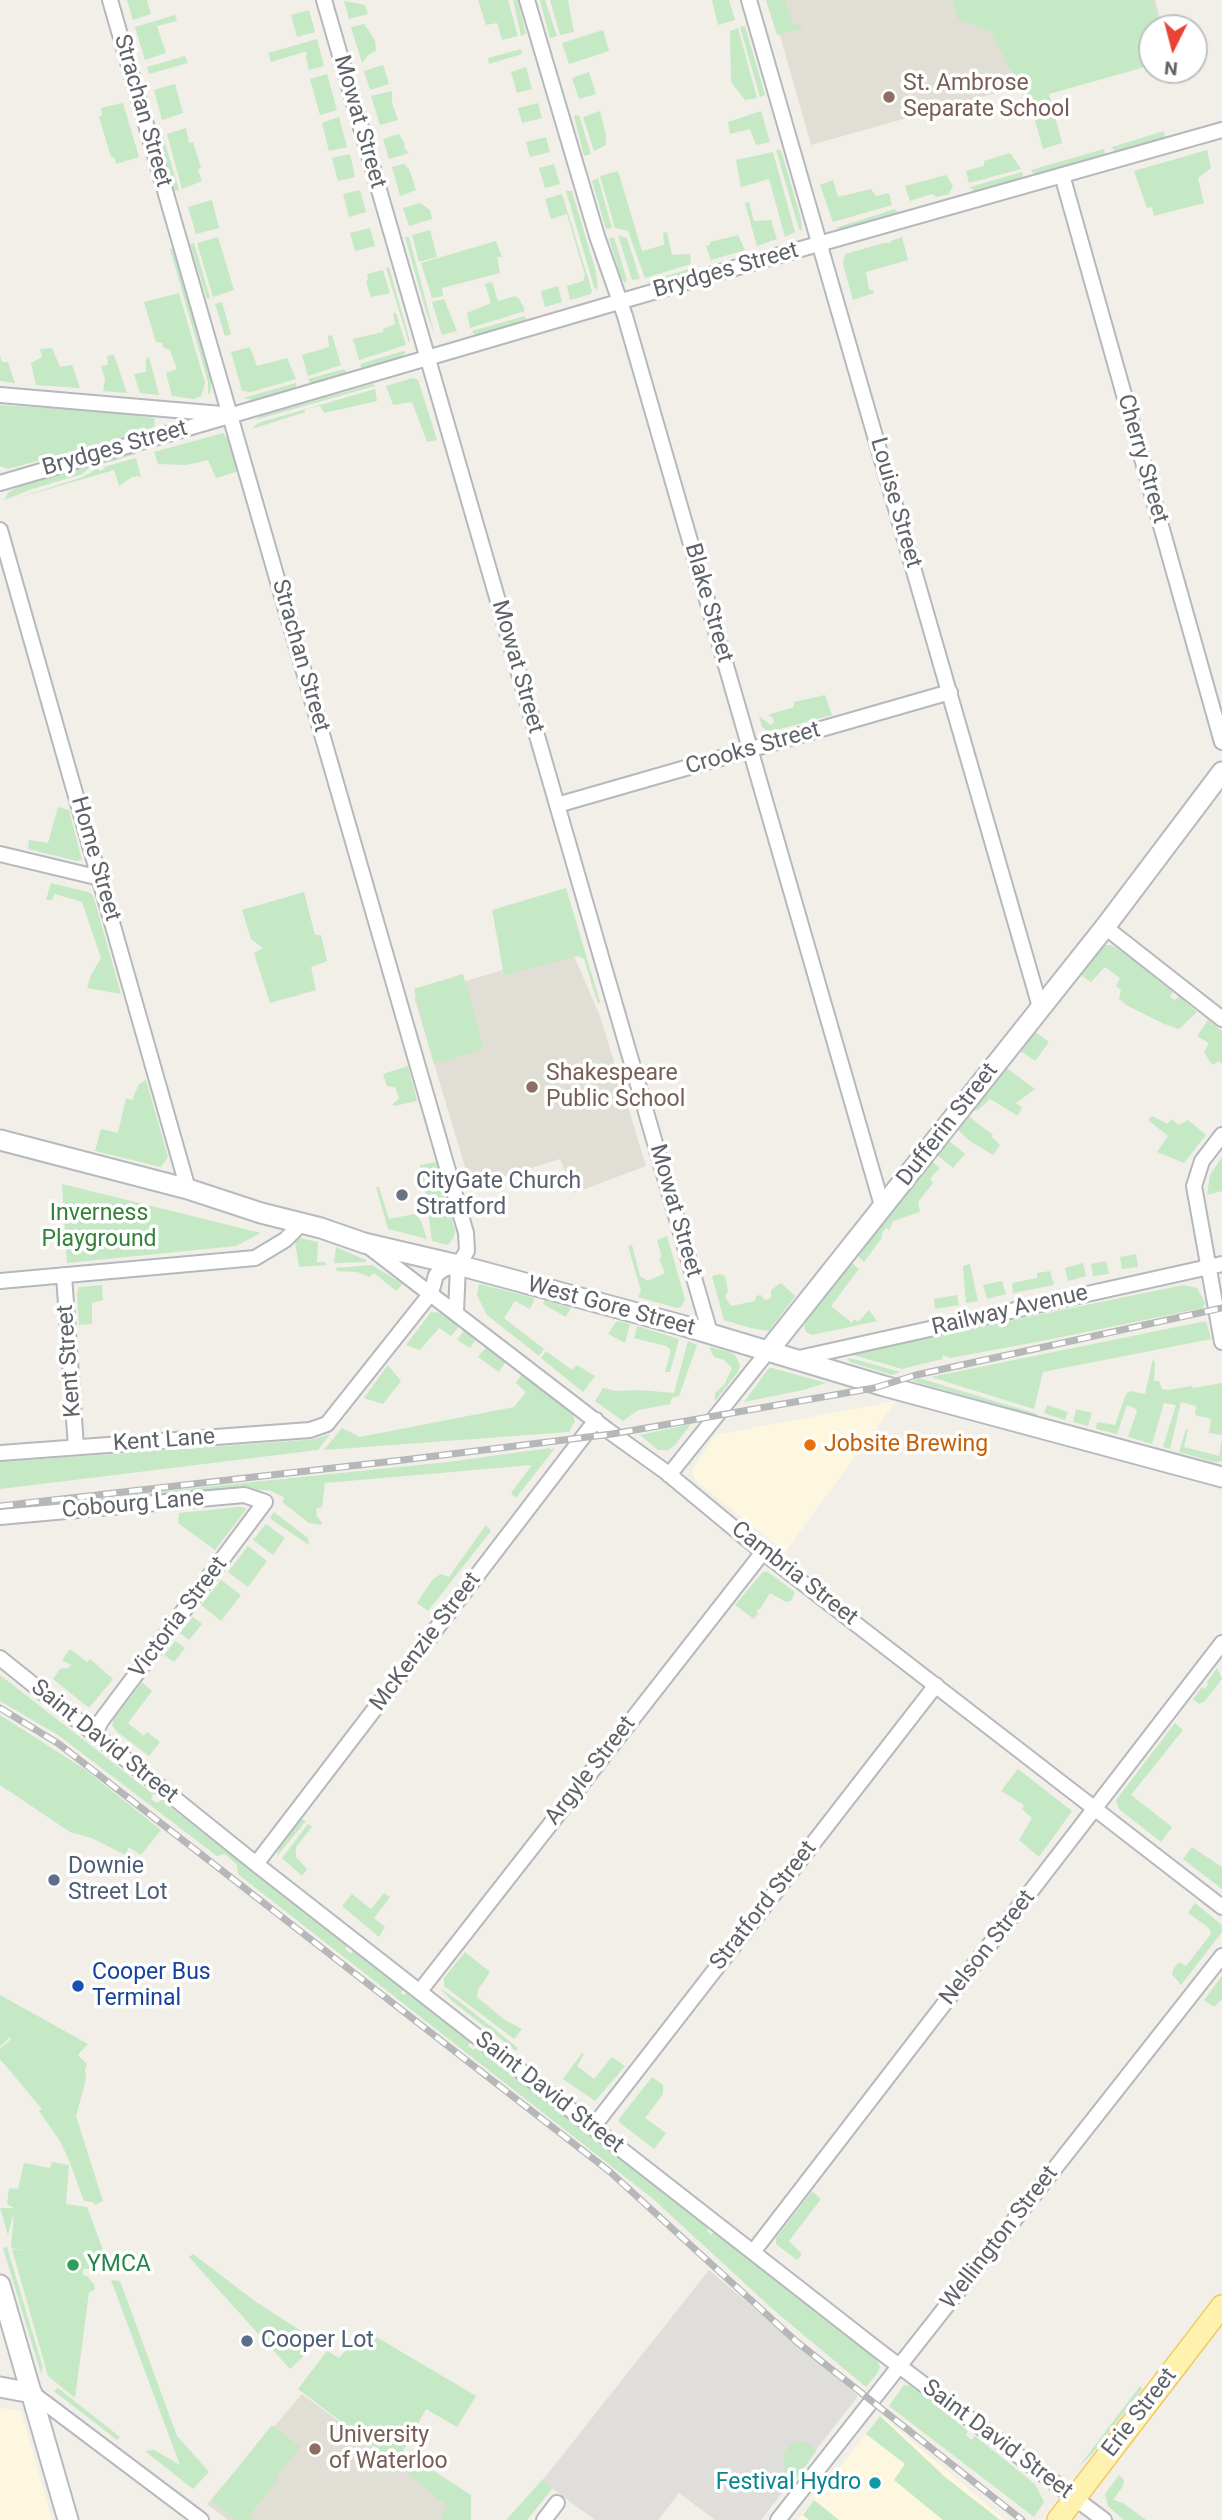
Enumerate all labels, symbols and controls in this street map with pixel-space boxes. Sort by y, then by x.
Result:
north arrow [1138,14,1208,84]
street label: Strachan Street [107,32,177,190]
street label: Mowat Street [327,52,391,192]
text: N [1163,56,1179,81]
place label: St. Ambrose Separate School [903,70,1070,124]
marker: St. Ambrose Separate School [881,89,897,105]
street label: Brydges Street [650,237,802,305]
street label: Cherry Street [1110,391,1174,527]
street label: Brydges Street [39,415,191,483]
street label: Louise Street [863,435,927,571]
street label: Blake Street [678,540,738,666]
street label: Strachan Street [265,577,335,735]
street label: Mowat Street [485,597,549,737]
street label: Crooks Street [683,717,823,781]
street label: Home Street [64,794,126,924]
street label: Dufferin Street [892,1058,1004,1192]
place label: Shakespeare Public School [546,1060,685,1114]
marker: Shakespeare Public School [524,1079,540,1095]
street label: Mowat Street [643,1141,707,1281]
place label: CityGate Church Stratford [416,1168,581,1222]
marker: CityGate Church Stratford [394,1187,410,1203]
park label: Inverness Playground [41,1200,157,1254]
street label: West Gore Street [524,1271,698,1343]
street label: Railway Avenue [929,1280,1091,1342]
street label: Kent Street [52,1304,88,1418]
street label: Kent Lane [112,1424,216,1458]
place label: Jobsite Brewing [824,1431,988,1459]
marker: Jobsite Brewing [802,1437,818,1453]
street label: Cobourg Lane [61,1485,205,1525]
street label: Cambria Street [725,1516,863,1632]
street label: Victoria Street [124,1552,234,1684]
street label: McKenzie Street [365,1567,487,1717]
street label: Saint David Street [25,1674,183,1810]
street label: Argyle Street [540,1711,642,1831]
street label: Stratford Street [705,1836,823,1976]
place label: Downie Street Lot [68,1853,167,1907]
marker: Downie Street Lot [46,1872,62,1888]
street label: Nelson Street [935,1885,1041,2011]
place label: Cooper Bus Terminal [92,1959,211,2013]
marker: Cooper Bus Terminal [70,1978,86,1994]
street label: Saint David Street [469,2026,629,2160]
street label: Wellington Street [936,2161,1064,2315]
place label: YMCA [87,2251,151,2279]
marker: YMCA [65,2257,81,2273]
place label: Cooper Lot [261,2327,374,2355]
marker: Cooper Lot [239,2333,255,2349]
street label: Erie Street [1097,2363,1183,2463]
street label: Saint David Street [916,2374,1078,2506]
place label: University of Waterloo [329,2422,448,2476]
marker: University of Waterloo [307,2441,323,2457]
place label: Festival Hydro [716,2469,861,2497]
marker: Festival Hydro [867,2475,883,2491]

